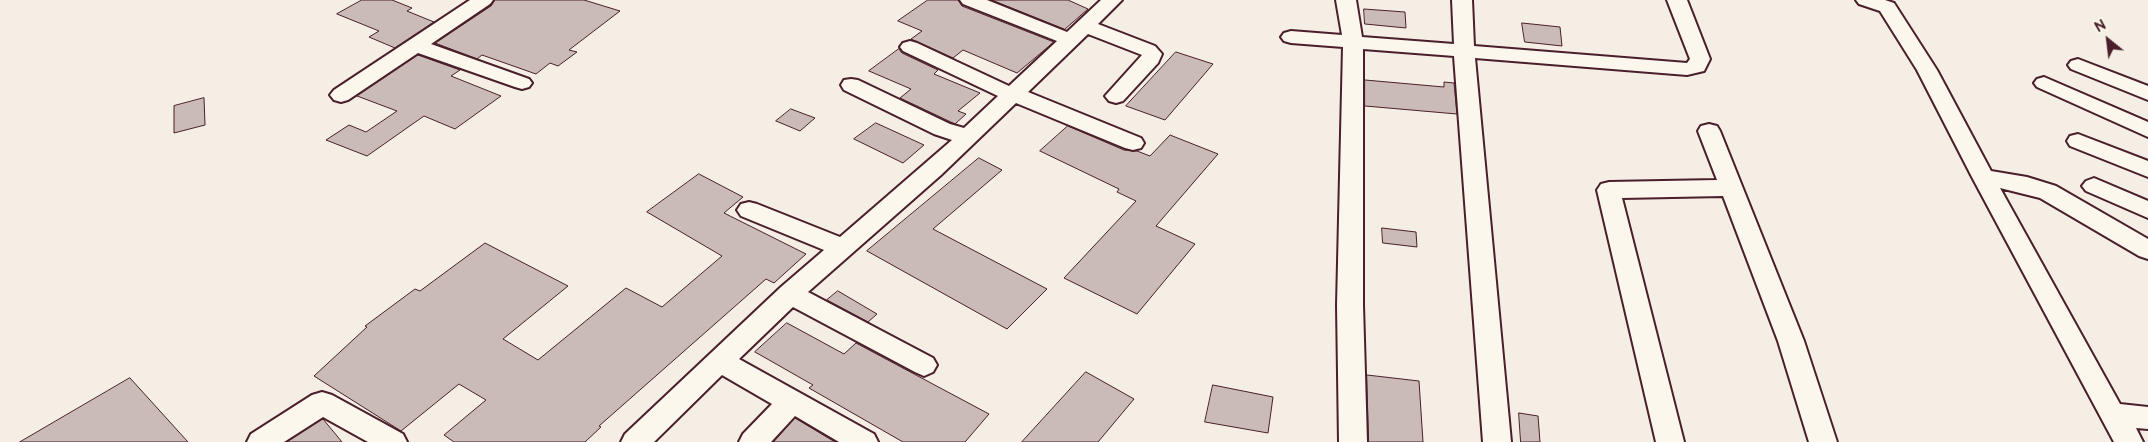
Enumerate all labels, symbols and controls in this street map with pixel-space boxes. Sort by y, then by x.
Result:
north arrow [2083,15,2133,65]
text: N [2092,16,2109,36]

